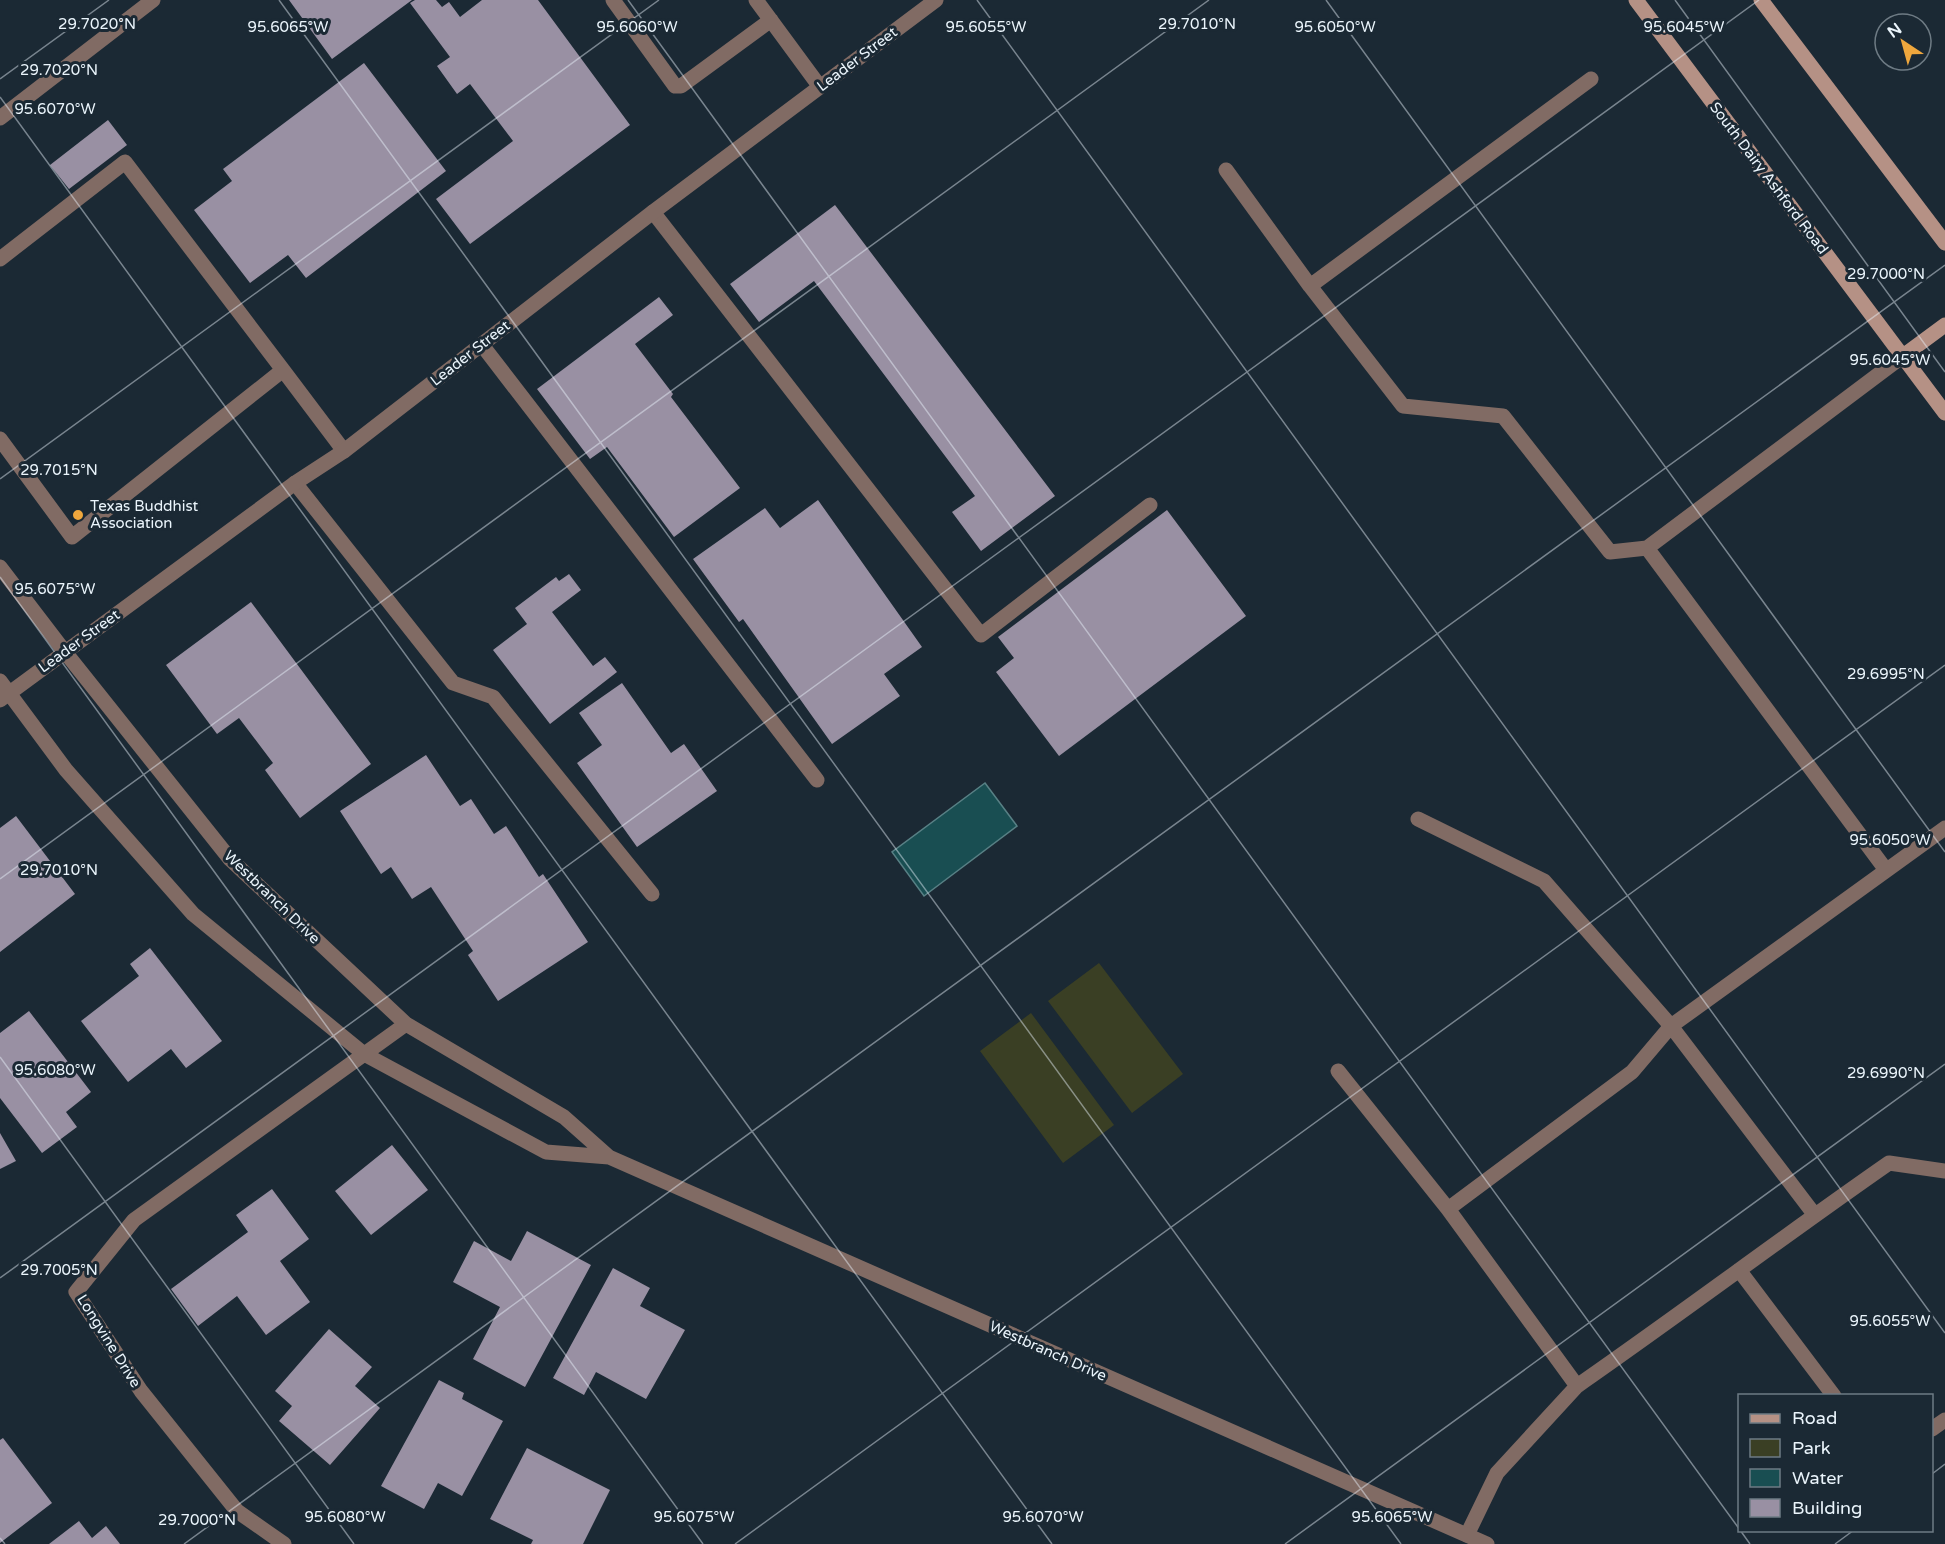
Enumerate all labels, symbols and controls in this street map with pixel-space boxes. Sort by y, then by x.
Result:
north arrow [1873,12,1933,72]
text: 29.7020°N [58,15,136,33]
text: 29.7010°N [1158,15,1236,33]
text: 95.6065°W [248,18,328,36]
text: 95.6060°W [596,18,678,36]
text: 95.6055°W [946,18,1026,36]
text: 95.6050°W [1294,18,1376,36]
text: 95.6045°W [1644,18,1724,36]
text: N [1884,19,1906,43]
street label: Leader Street [813,23,901,95]
text: 29.7020°N [20,61,98,79]
street label: South Dairy Ashford Road [1706,98,1832,258]
text: 95.6070°W [14,100,96,118]
text: 29.7000°N [1847,265,1925,283]
street label: Leader Street [427,316,514,390]
text: 95.6045°W [1850,351,1930,369]
text: 29.7015°N [20,461,98,479]
place label: Texas Buddhist Association [90,497,199,532]
marker: Texas Buddhist Association [71,508,85,522]
text: 95.6075°W [15,580,95,598]
street label: Leader Street [35,605,123,677]
text: 29.6995°N [1847,665,1925,683]
text: 95.6050°W [1849,831,1931,849]
street label: Westbranch Drive [220,847,324,947]
text: 29.7010°N [20,861,98,879]
text: 95.6080°W [14,1061,96,1079]
text: 29.6990°N [1847,1064,1925,1082]
text: 29.7005°N [20,1261,98,1279]
street label: Longvine Drive [73,1291,145,1391]
text: 95.6055°W [1850,1312,1930,1330]
street label: Westbranch Drive [987,1317,1109,1385]
legend [1738,1394,1933,1532]
text: Road [1792,1407,1837,1429]
text: Park [1792,1437,1831,1459]
text: Water [1792,1467,1843,1489]
text: Building [1792,1497,1862,1519]
text: 95.6080°W [304,1508,386,1526]
text: 95.6075°W [654,1508,734,1526]
text: 95.6070°W [1002,1508,1084,1526]
text: 95.6065°W [1352,1508,1432,1526]
text: 29.7000°N [158,1511,236,1529]

